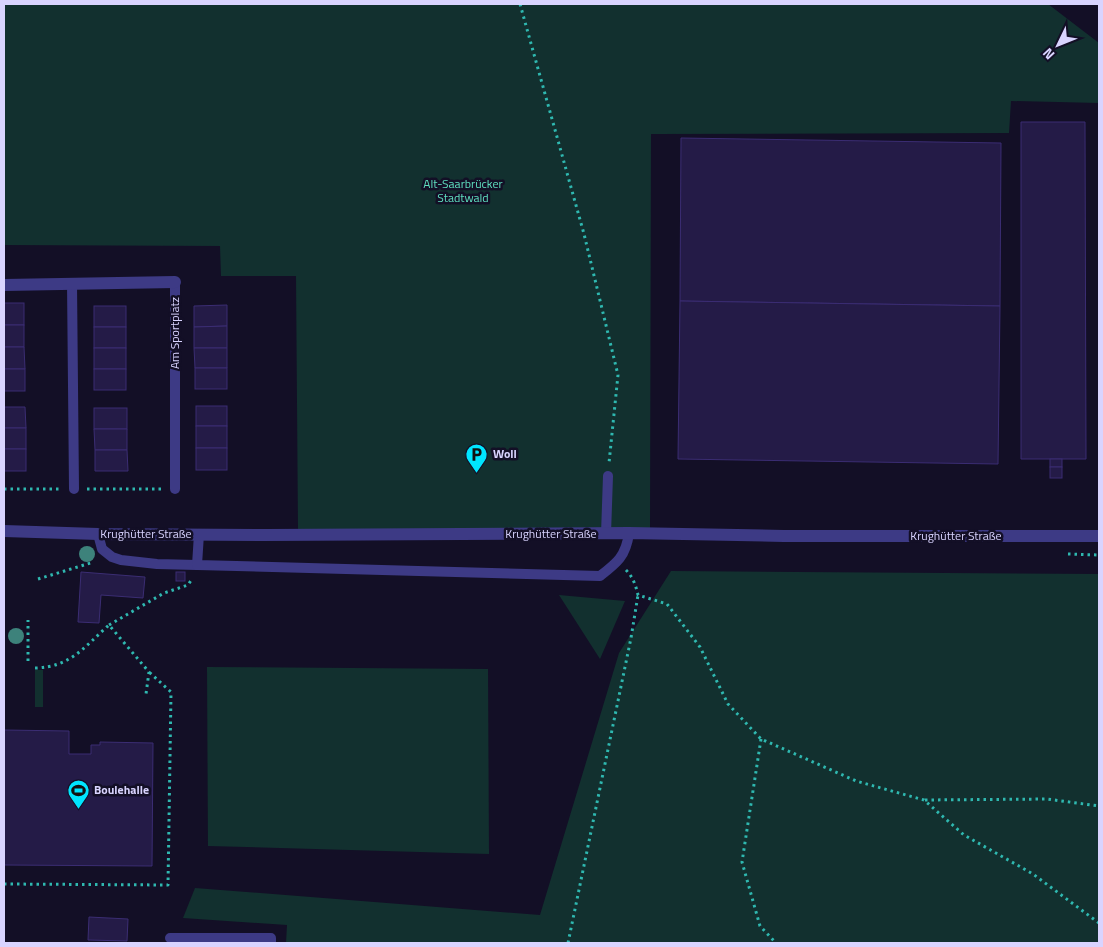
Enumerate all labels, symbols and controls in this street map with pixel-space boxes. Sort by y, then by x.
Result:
north arrow [1033,20,1083,70]
text: N [1037,43,1059,65]
park label: Alt-Saarbrücker Stadtwald [423,174,503,207]
street label: Am Sportplatz [165,297,184,369]
parking icon: Woll [465,442,489,473]
place label: Woll [493,444,517,463]
street label: Krughütter Straße [100,524,192,543]
street label: Krughütter Straße [505,524,597,543]
street label: Krughütter Straße [910,526,1002,545]
sports icon: Boulehalle [66,778,90,809]
place label: Boulehalle [94,780,149,799]

